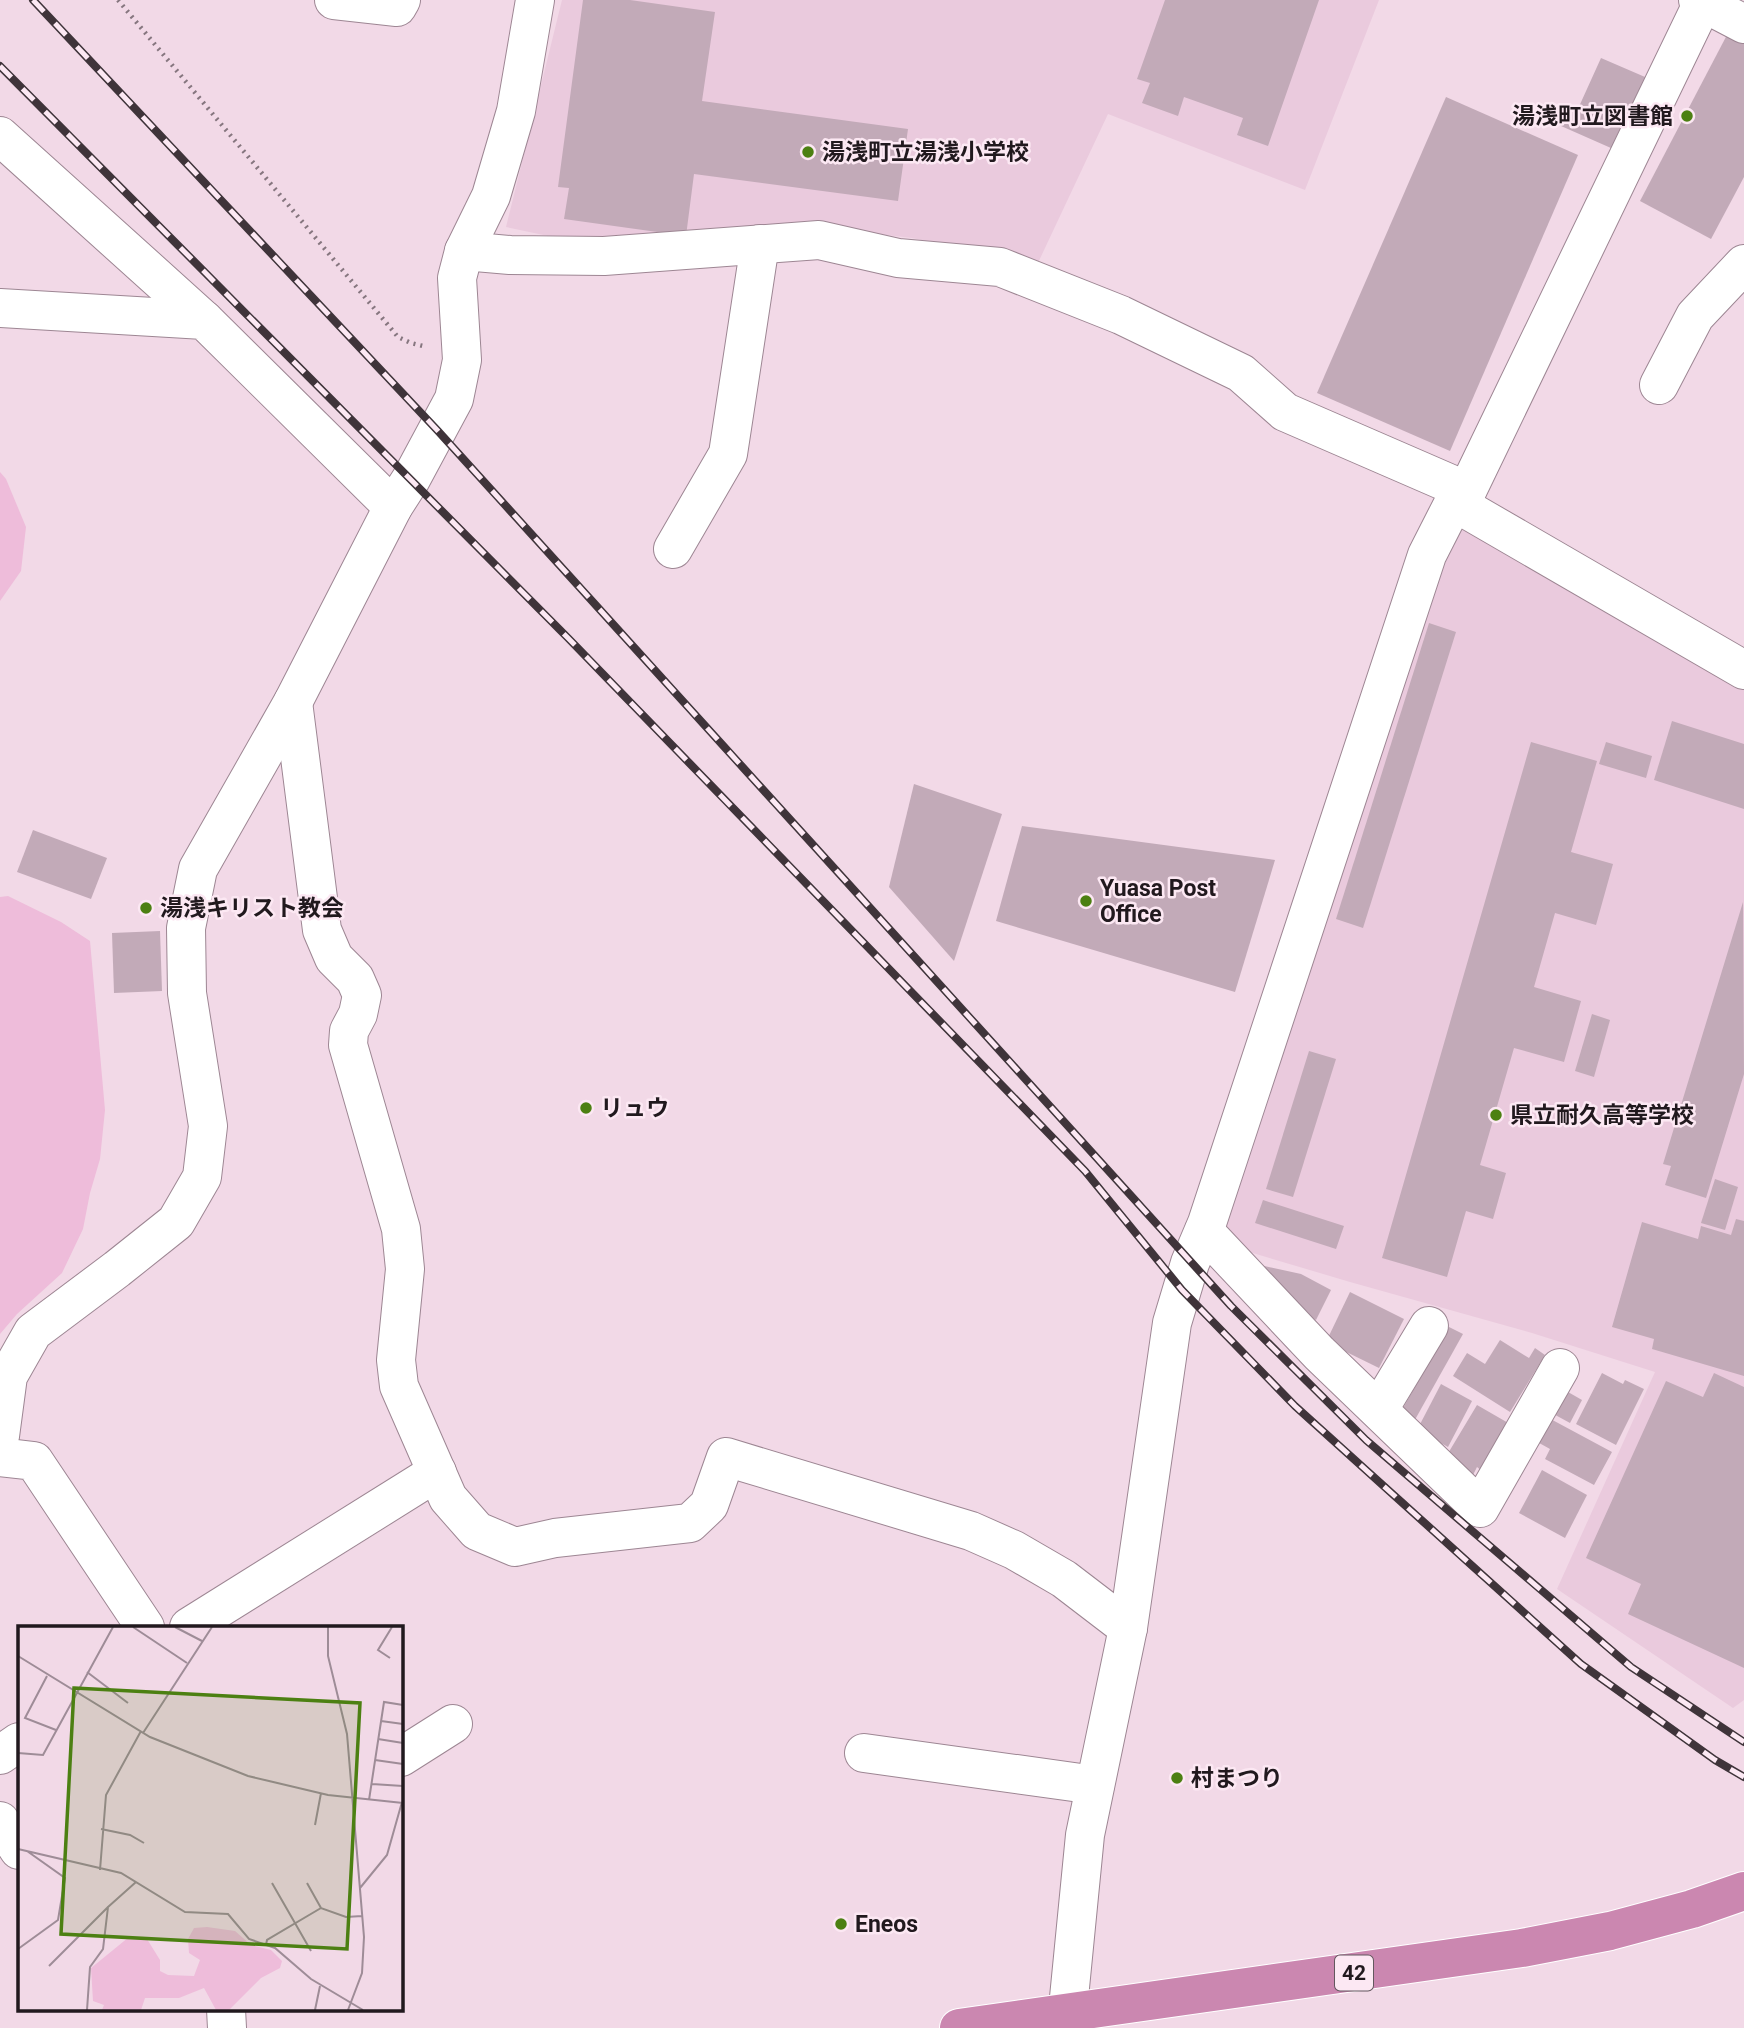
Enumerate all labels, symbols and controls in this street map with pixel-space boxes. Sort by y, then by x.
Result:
place label: 湯浅町立図書館 [1512,103,1673,130]
marker: 湯浅町立図書館 [1679,108,1695,124]
place label: 湯浅町立湯浅小学校 [822,139,1029,166]
marker: 湯浅町立湯浅小学校 [800,144,816,160]
place label: Yuasa Post Office [1100,875,1216,928]
marker: Yuasa Post Office [1078,893,1094,909]
place label: 湯浅キリスト教会 [160,895,344,922]
marker: 湯浅キリスト教会 [138,900,154,916]
place label: リュウ [600,1095,669,1122]
marker: リュウ [578,1100,594,1116]
place label: 県立耐久高等学校 [1510,1102,1694,1129]
marker: 県立耐久高等学校 [1488,1107,1504,1123]
inset map [18,1626,402,2010]
place label: 村まつり [1191,1765,1283,1792]
marker: 村まつり [1169,1770,1185,1786]
place label: Eneos [855,1911,918,1938]
marker: Eneos [833,1916,849,1932]
road number: 42 [1335,1955,1373,1990]

